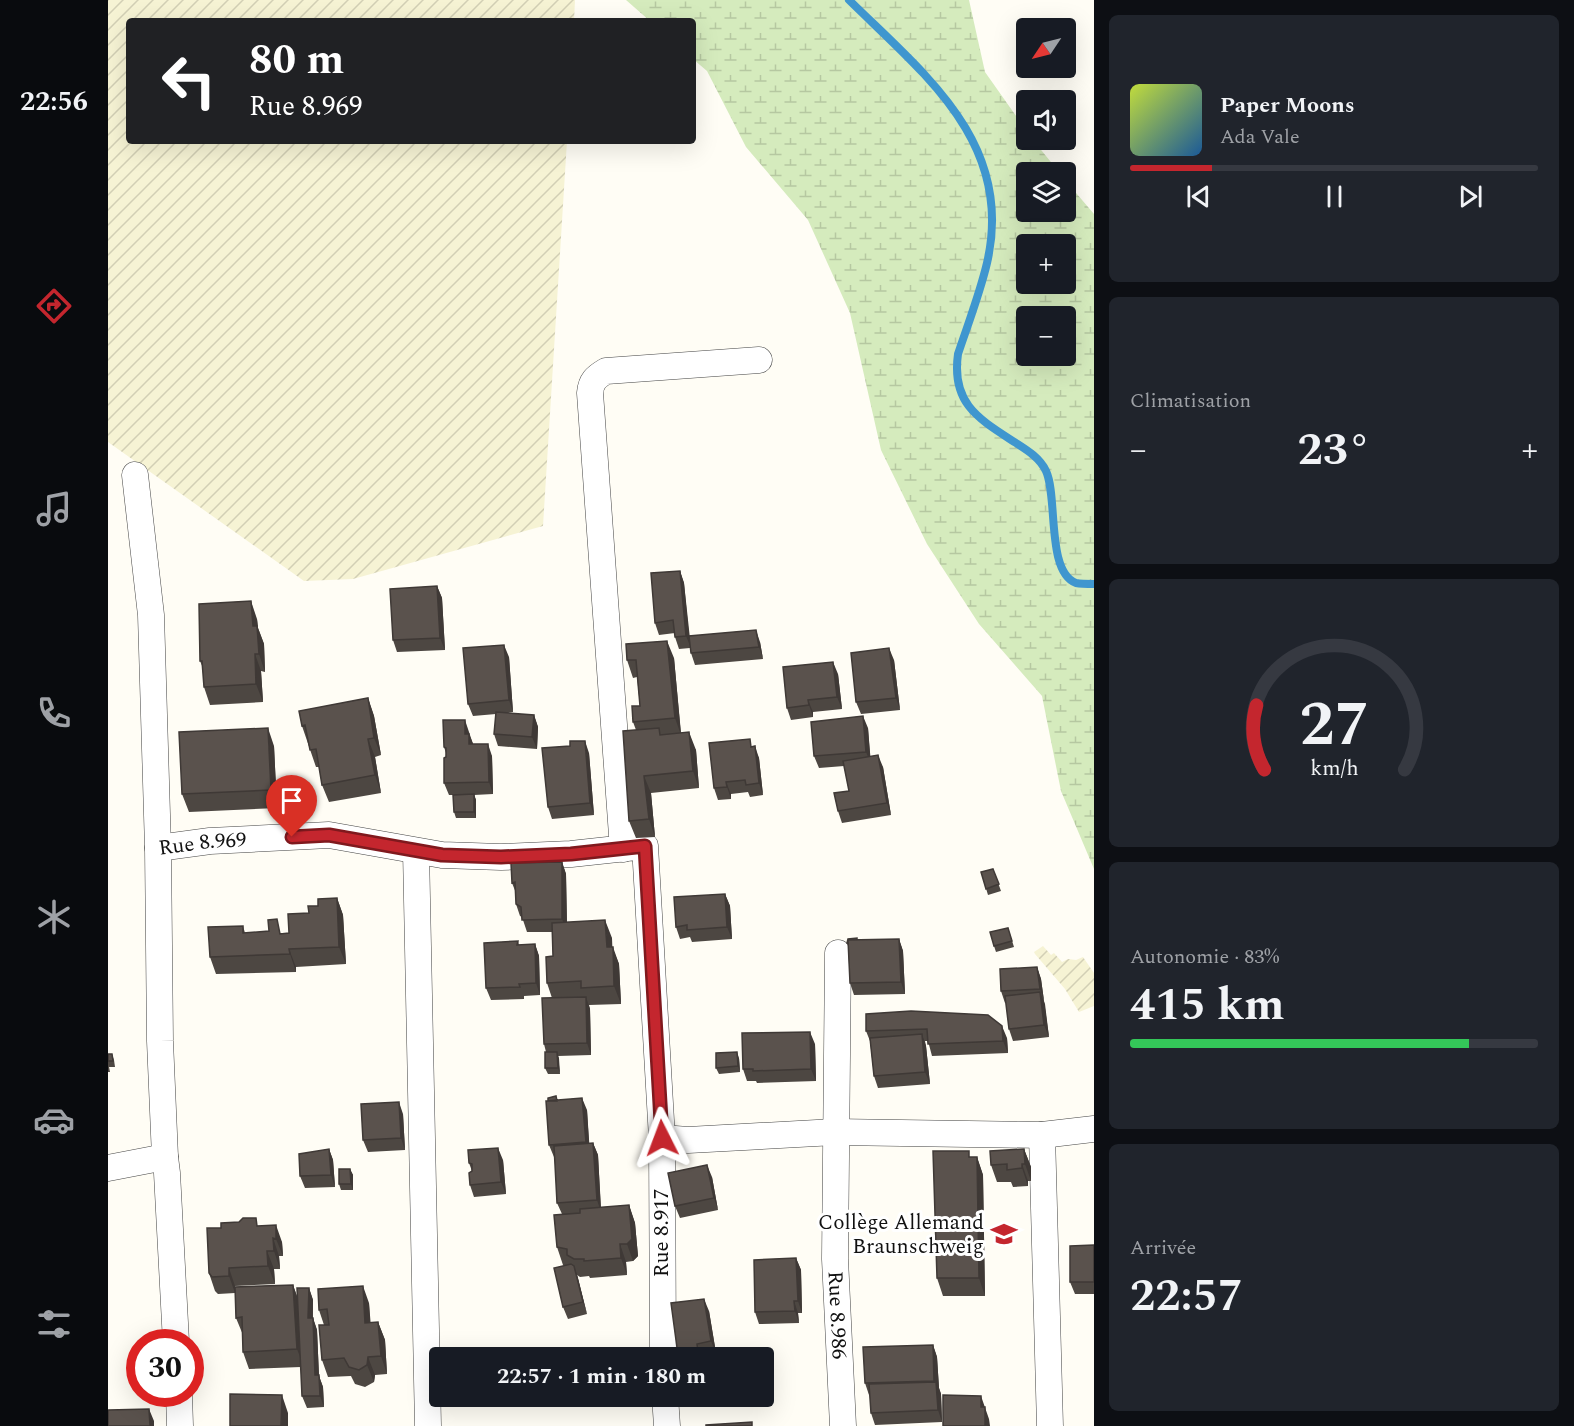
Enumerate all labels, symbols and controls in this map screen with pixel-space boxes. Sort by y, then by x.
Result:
north arrow [1016,18,1076,78]
map controls [1016,18,1076,366]
text: 80 m [249,29,344,92]
icon: left [150,42,228,120]
text: 22:56 [20,81,88,123]
text: Rue 8.969 [249,86,363,128]
text: Paper Moons [1220,89,1355,122]
button: sound [1016,90,1076,150]
text: Ada Vale [1220,122,1300,152]
button: layers [1016,162,1076,222]
icon: previous [1182,180,1215,213]
icon: pause [1318,180,1351,213]
icon: next [1454,180,1487,213]
button: + [1016,234,1076,294]
icon: directions [33,285,75,327]
button: − [1016,306,1076,366]
text: Climatisation [1130,386,1251,416]
text: 23° [1298,416,1371,485]
text: − [1130,425,1147,475]
text: + [1522,425,1538,475]
icon: music [33,488,75,530]
text: 27 [1299,678,1369,773]
icon: phone [33,692,75,734]
text: km/h [1310,752,1358,785]
pin [266,775,317,837]
icon: arrive [275,784,308,817]
street label: Rue 8.969 [157,824,247,865]
icon: climate [33,896,75,938]
text: Autonomie · 83% [1130,942,1279,972]
text: 415 km [1130,971,1285,1040]
icon: car [33,1099,75,1141]
position arrow [630,1106,694,1170]
street label: Rue 8.917 [646,1189,678,1277]
place label: Collège Allemand Braunschweig [818,1207,984,1263]
school or university icon: Collège Allemand Braunschweig [989,1219,1019,1249]
text: Arrivée [1130,1233,1196,1263]
text: 22:57 [1130,1262,1243,1331]
street label: Rue 8.986 [819,1270,855,1360]
icon: filters [33,1303,75,1345]
speed limit sign: 30 [126,1329,204,1407]
text: 22:57 · 1 min · 180 m [497,1360,706,1393]

